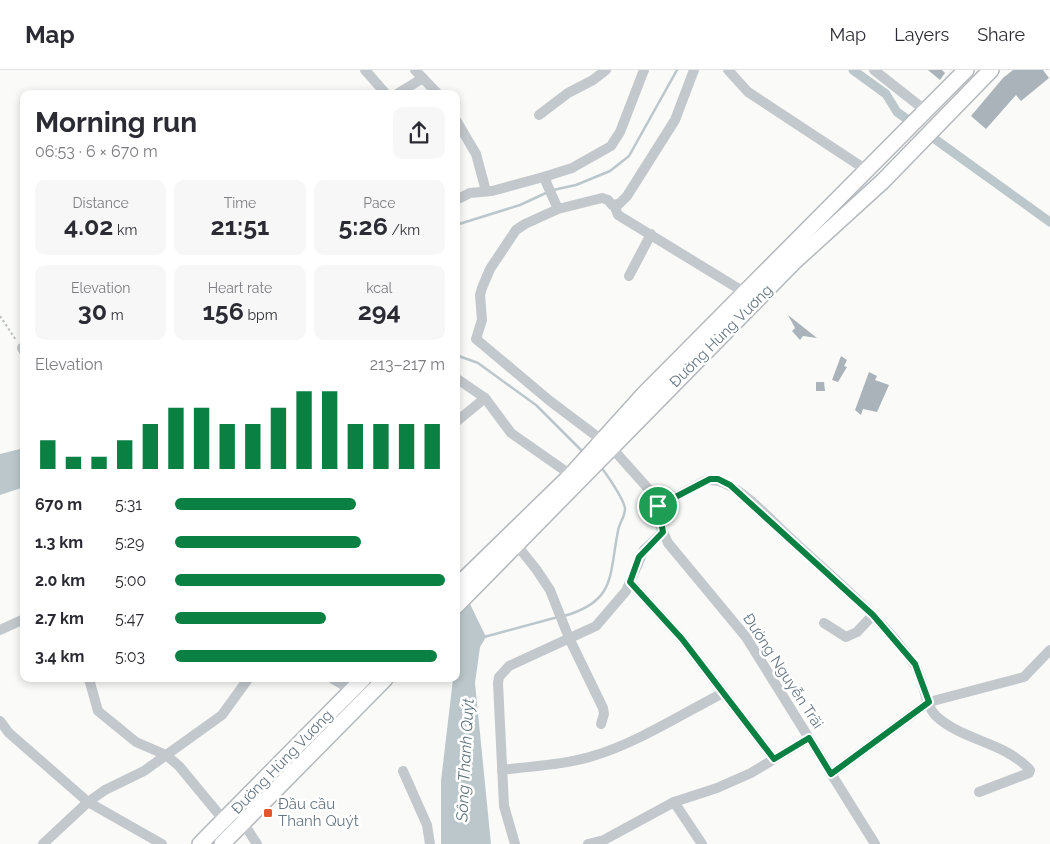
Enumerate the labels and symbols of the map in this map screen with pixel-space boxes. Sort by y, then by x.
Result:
street label: Đường Hùng Vương [666,281,776,391]
pin [637,485,679,527]
street label: Đường Nguyễn Trãi [739,610,827,732]
water label: Sông Thanh Quýt [452,697,478,823]
street label: Đường Hùng Vương [228,706,336,818]
place label: Đầu cầu Thanh Quýt [278,795,359,830]
marker: Đầu cầu Thanh Quýt [262,807,274,819]

